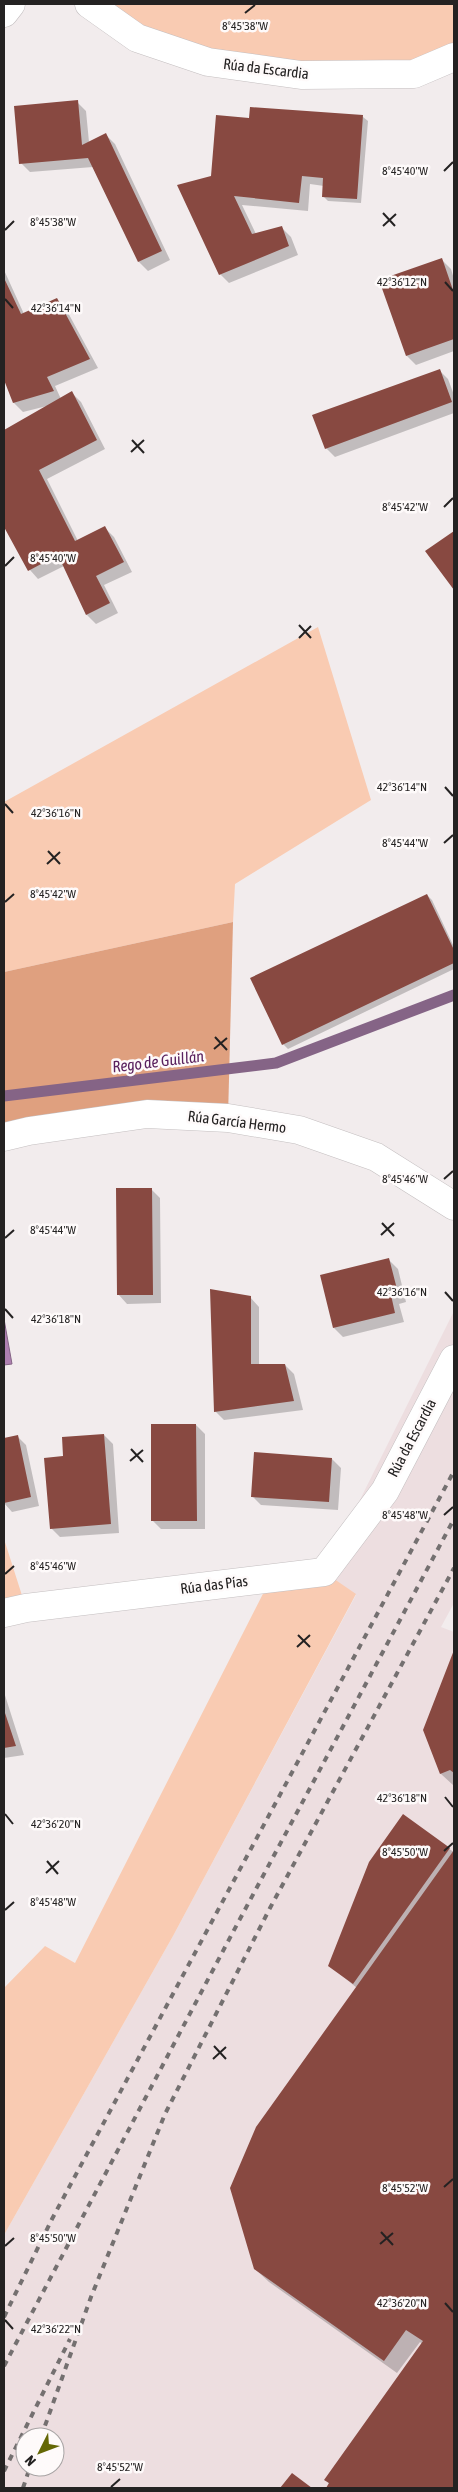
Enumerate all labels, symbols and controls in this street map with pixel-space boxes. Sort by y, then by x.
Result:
text: 8°45'38"W [222,19,268,33]
street label: Rúa da Escardia [222,55,310,82]
text: 8°45'40"W [382,164,428,178]
text: 8°45'38"W [30,215,76,229]
text: 42°36'12"N [377,275,427,289]
text: 42°36'14"N [31,301,81,315]
text: 8°45'42"W [382,500,428,514]
text: 8°45'40"W [30,551,76,565]
text: 42°36'14"N [377,780,427,794]
text: 42°36'16"N [31,806,81,820]
text: 8°45'44"W [382,836,428,850]
text: 8°45'42"W [30,887,76,901]
water label: Rego de Guillán [111,1046,205,1077]
street label: Rúa García Hermo [187,1107,287,1136]
text: 8°45'46"W [382,1172,428,1186]
text: 8°45'44"W [30,1223,76,1237]
text: 42°36'16"N [377,1285,427,1299]
text: 42°36'18"N [31,1312,81,1326]
street label: Rúa da Escardia [384,1396,439,1480]
text: 8°45'48"W [382,1508,428,1522]
text: 8°45'46"W [30,1559,76,1573]
street label: Rúa das Pías [179,1572,249,1597]
text: 42°36'18"N [377,1791,427,1805]
text: 42°36'20"N [31,1817,81,1831]
text: 8°45'50"W [382,1845,428,1859]
text: 8°45'48"W [30,1895,76,1909]
text: 8°45'52"W [382,2181,428,2195]
text: 8°45'50"W [30,2231,76,2245]
text: 42°36'20"N [377,2296,427,2310]
text: 42°36'22"N [31,2322,81,2336]
north arrow [15,2427,65,2477]
text: N [22,2452,39,2469]
text: 8°45'52"W [97,2460,143,2474]

